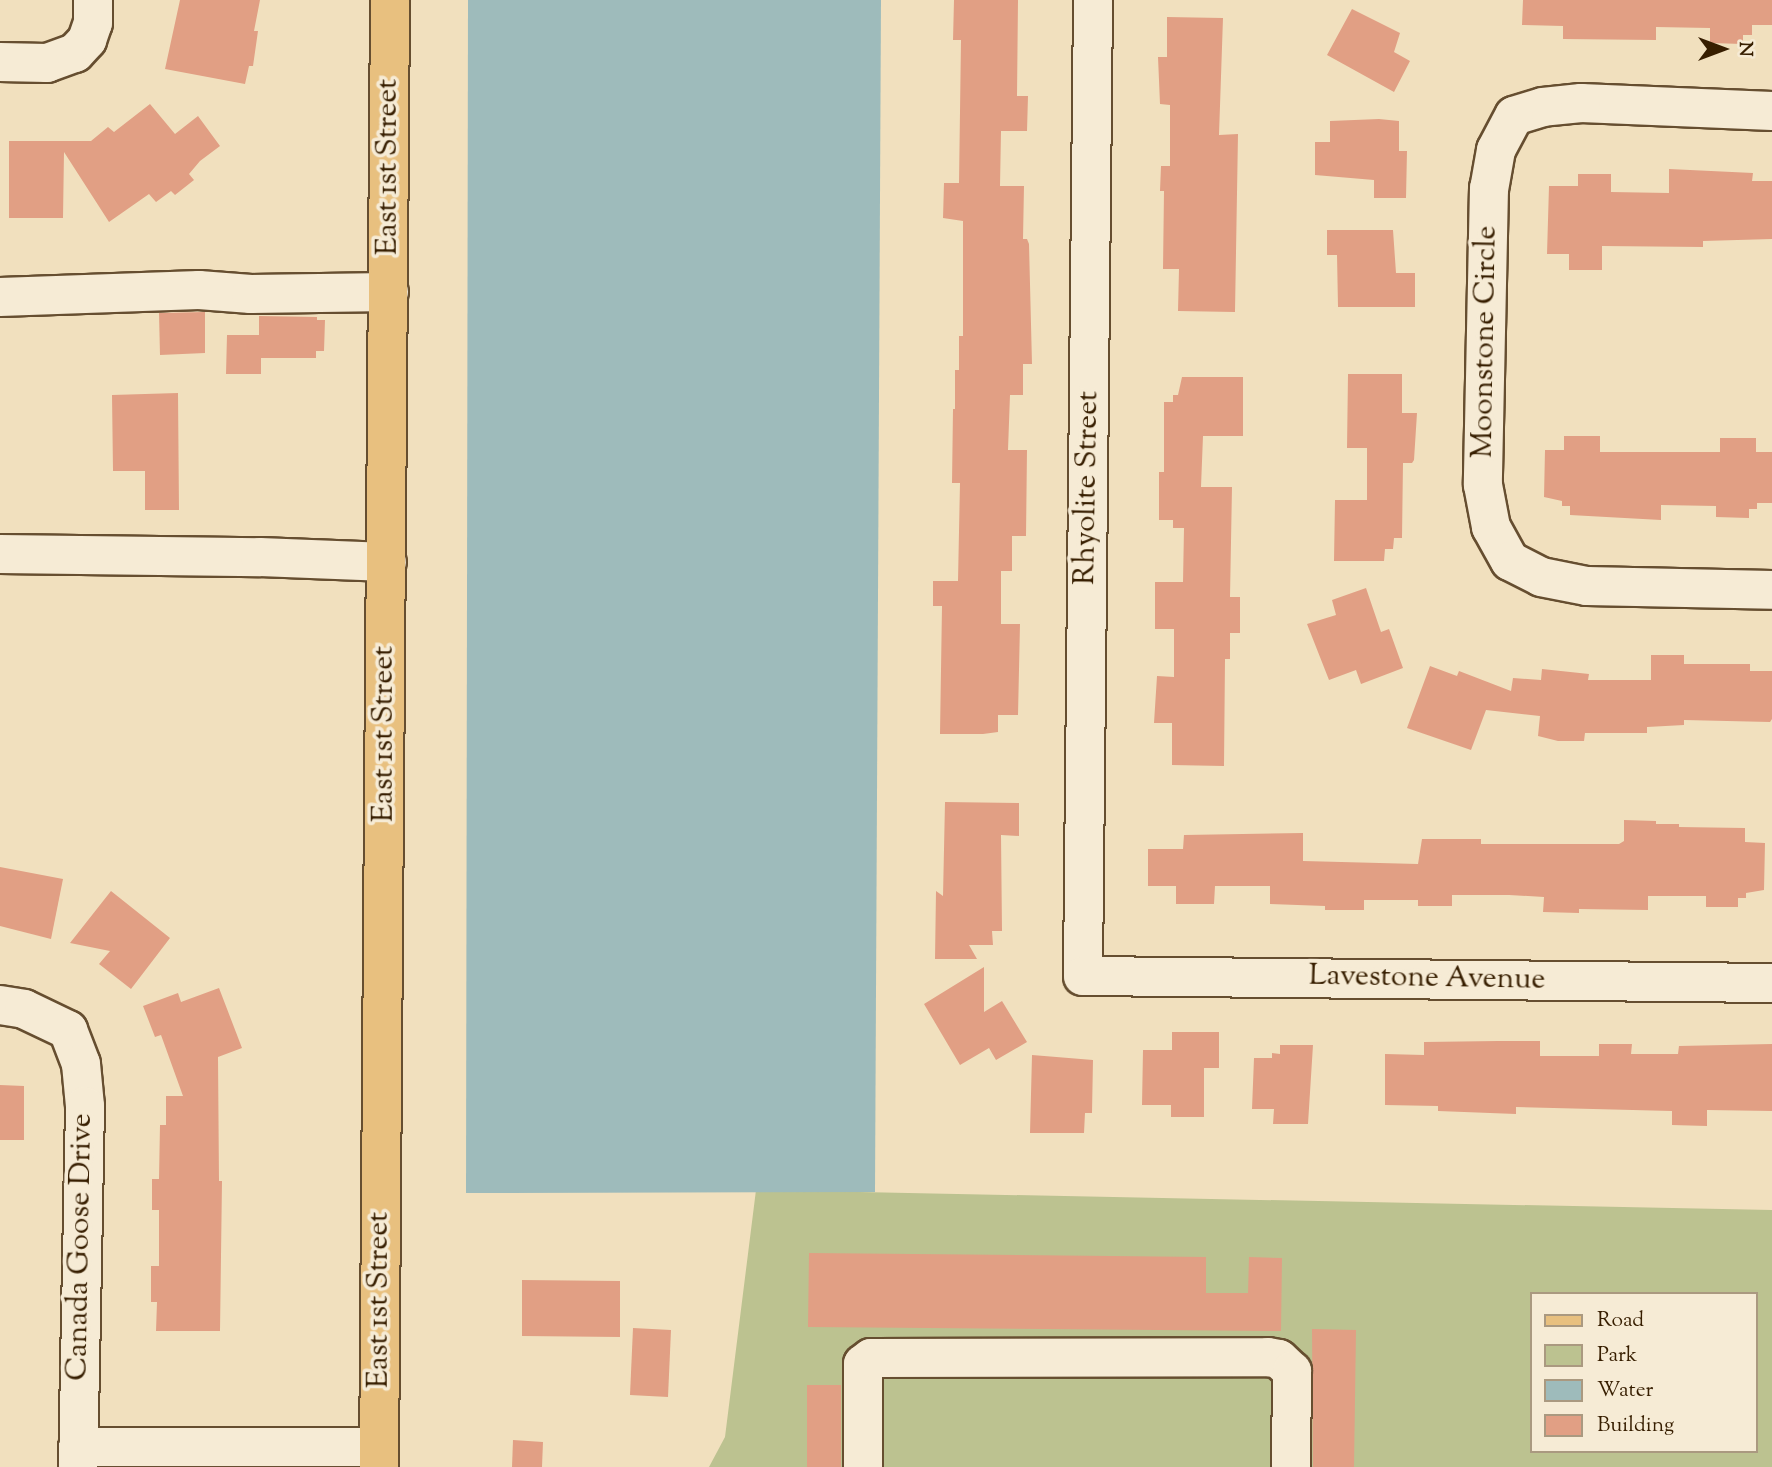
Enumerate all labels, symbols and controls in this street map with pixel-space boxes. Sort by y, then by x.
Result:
north arrow [1688,14,1758,84]
text: N [1731,41,1758,57]
street label: East 1st Street [371,79,407,255]
street label: Moonstone Circle [1466,225,1506,459]
street label: Rhyolite Street [1068,391,1108,585]
street label: East 1st Street [367,646,403,822]
street label: Lavestone Avenue [1308,959,1546,999]
street label: Canada Goose Drive [61,1113,101,1381]
street label: East 1st Street [362,1212,398,1388]
legend [1530,1292,1758,1453]
text: Road [1597,1306,1644,1336]
text: Park [1597,1341,1637,1371]
text: Water [1597,1376,1653,1406]
text: Building [1597,1411,1674,1441]

